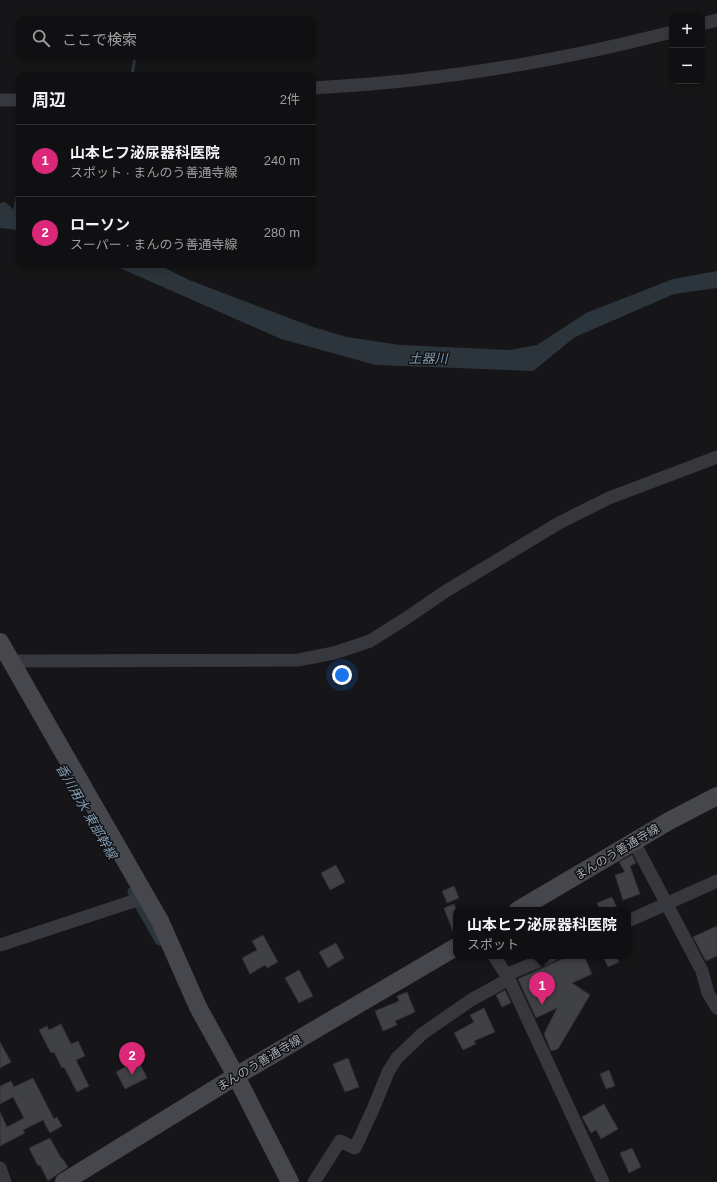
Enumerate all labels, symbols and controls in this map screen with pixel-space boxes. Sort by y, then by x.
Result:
map controls [669,12,705,84]
button: + [669,12,705,48]
search box [16,16,316,60]
icon: search [30,27,52,49]
text: ここで検索 [62,31,137,48]
button: − [669,48,705,84]
text: 周辺 [32,91,66,110]
text: 2件 [280,92,300,107]
text: 山本ヒフ泌尿器科医院 [70,144,220,161]
text: 1 [41,153,49,168]
text: 240 m [264,153,300,168]
text: スポット · まんのう善通寺線 [70,165,238,180]
text: ローソン [70,216,130,233]
text: 2 [41,225,49,240]
text: 280 m [264,225,300,240]
text: スーパー · まんのう善通寺線 [70,237,237,252]
water label: 土器川 [408,351,449,366]
your location [332,665,352,685]
water label: 香川用水 東部幹線 [53,761,121,863]
street label: まんのう善通寺線 [572,821,662,883]
popup [453,907,631,959]
text: 山本ヒフ泌尿器科医院 [467,916,617,933]
text: スポット [467,937,519,952]
pin: 1 [529,972,555,1005]
street label: まんのう善通寺線 [214,1032,304,1094]
pin: 2 [119,1042,145,1075]

